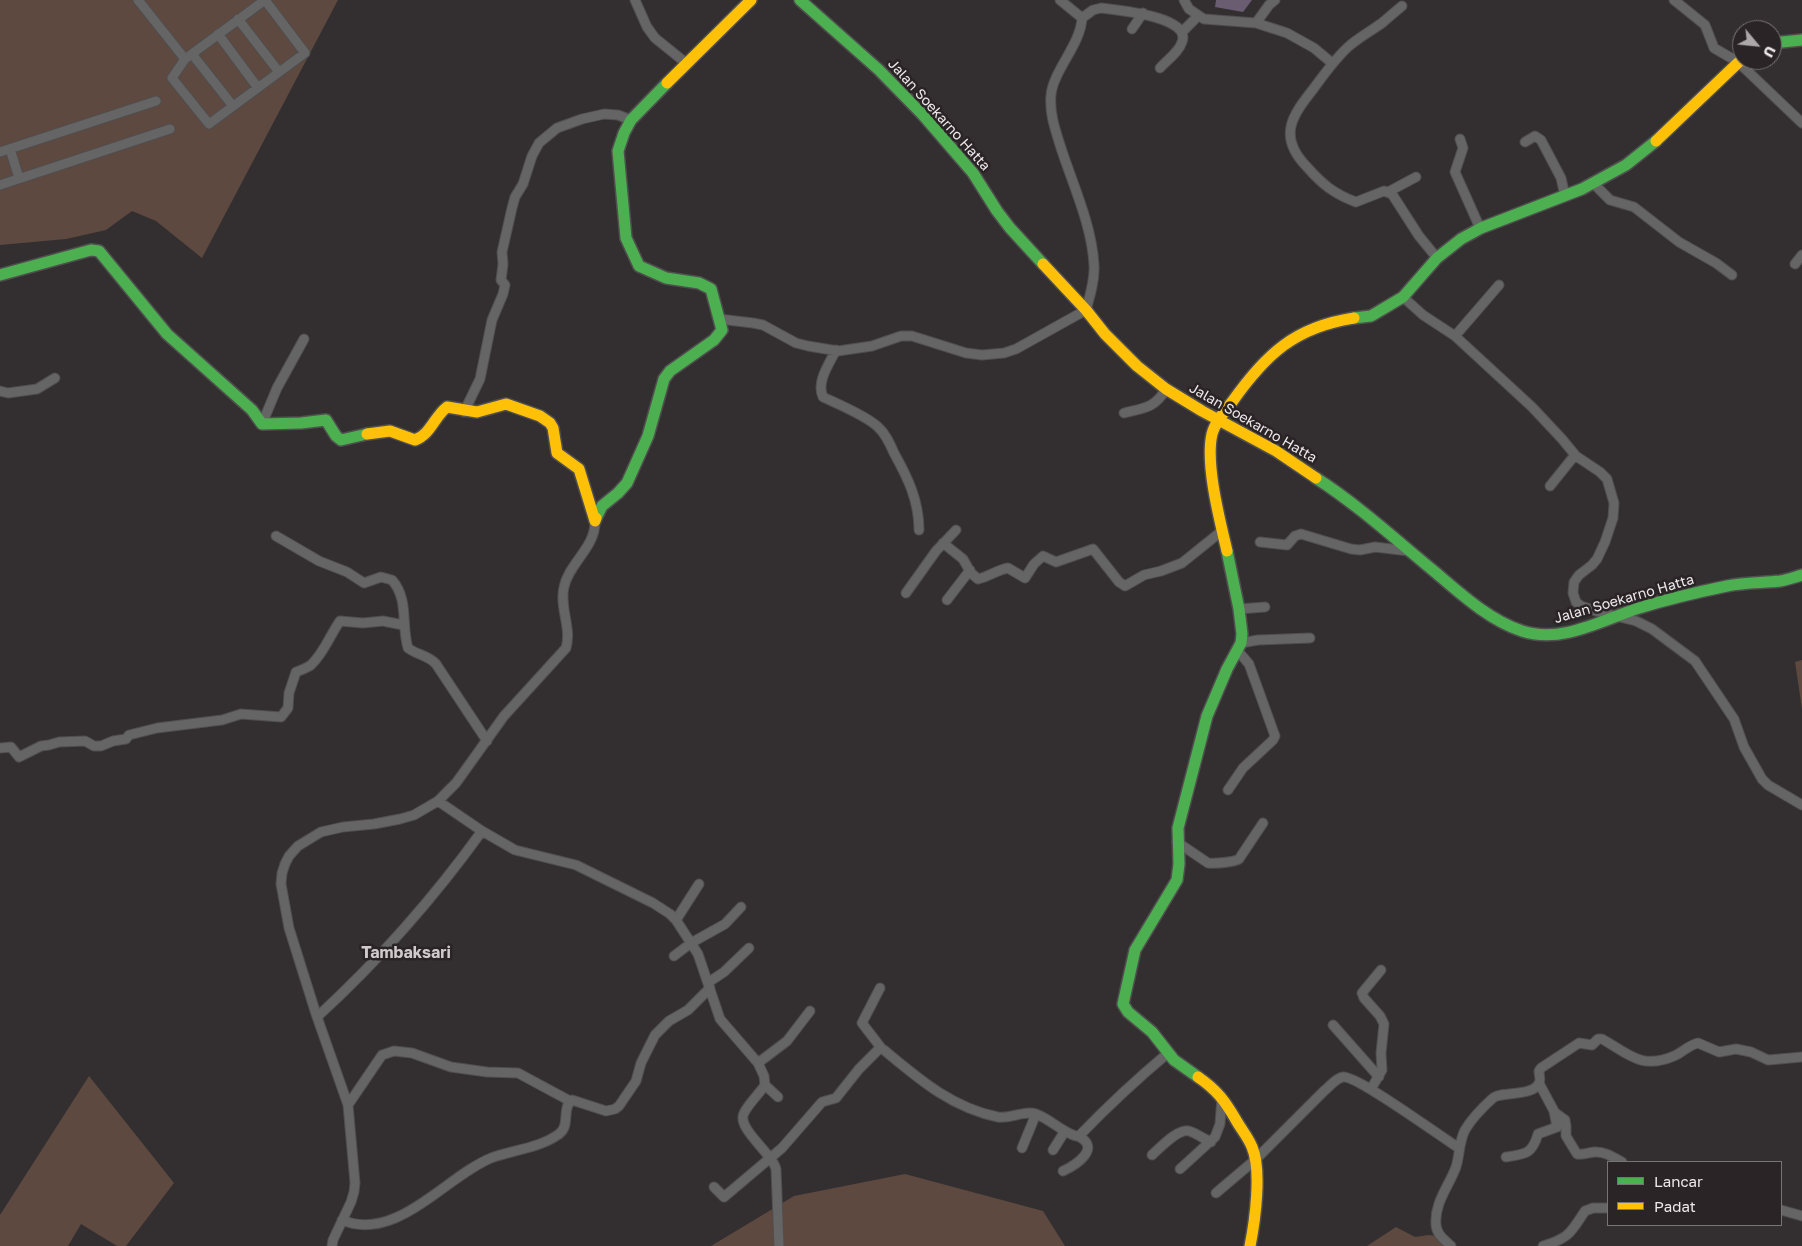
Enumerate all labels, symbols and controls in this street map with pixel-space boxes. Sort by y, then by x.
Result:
north arrow [1732,20,1782,70]
text: U [1760,43,1780,60]
street label: Jalan Soekarno Hatta [884,56,994,174]
street label: Jalan Soekarno Hatta [1186,380,1320,466]
street label: Jalan Soekarno Hatta [1552,571,1696,627]
district label: Tambaksari [361,943,451,963]
legend [1607,1161,1782,1226]
text: Lancar [1654,1172,1703,1190]
text: Padat [1654,1197,1696,1215]

